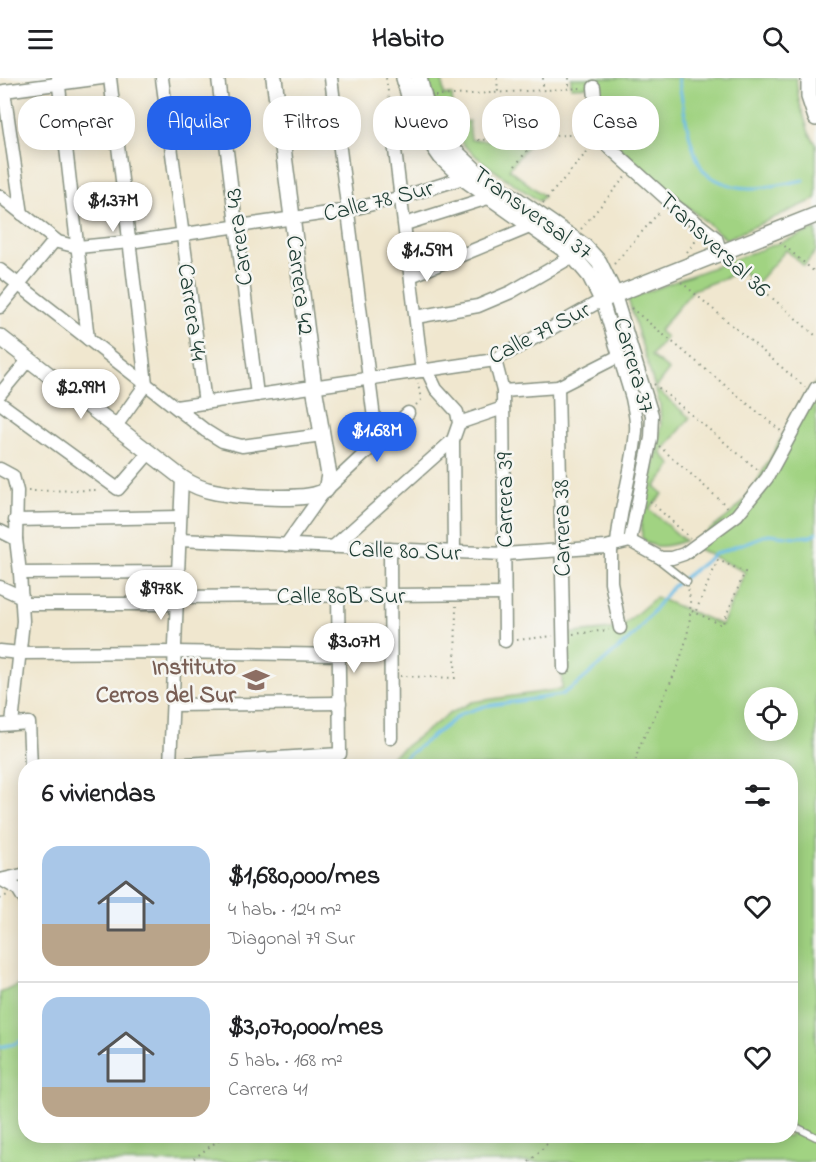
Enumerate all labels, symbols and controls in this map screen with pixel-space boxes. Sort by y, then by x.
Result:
text: Habito [372,20,444,59]
icon: menu [24,23,57,56]
icon: search [759,23,792,56]
chip: Comprar [18,96,135,150]
chip: Alquilar [147,96,251,150]
chip: Filtros [263,96,361,150]
chip: Nuevo [373,96,470,150]
chip: Piso [482,96,560,150]
chip: Casa [572,96,659,150]
street label: Transversal 37 [464,158,599,270]
street label: Calle 78 Sur [320,172,438,233]
pin: $1.37M [64,182,162,233]
street label: Transversal 36 [649,185,777,307]
street label: Carrera 43 [217,186,264,287]
text: $1.37M [87,187,139,216]
pin: $1.59M [378,232,476,283]
street label: Carrera 42 [275,234,322,337]
text: $1.59M [401,237,453,266]
street label: Carrera 44 [166,261,215,363]
street label: Calle 79 Sur [483,293,598,375]
street label: Carrera 37 [602,314,663,418]
pin: $2.99M [32,369,130,420]
text: $2.99M [56,374,106,403]
pin: $1.68M [328,412,426,463]
text: $1.68M [352,417,402,446]
street label: Carrera 39 [489,452,524,548]
street label: Carrera 38 [545,479,582,577]
street label: Calle 80 Sur [348,533,462,572]
pin: $978K [119,570,203,621]
text: $978K [139,575,183,604]
street label: Calle 80B Sur [277,580,406,615]
pin: $3.07M [305,623,403,674]
text: $3.07M [327,628,381,657]
place label: Instituto Cerros del Sur [96,651,237,714]
school or university icon: Instituto Cerros del Sur [241,665,271,695]
map controls [744,687,798,741]
button: locate [744,687,798,741]
text: 6 viviendas [42,776,156,814]
icon: filters [741,779,774,812]
text: $1,680,000/mes [228,858,380,896]
icon: home [90,870,162,942]
icon: heart [741,890,774,923]
text: 4 hab. · 124 m² [228,896,341,925]
text: Diagonal 79 Sur [228,925,355,954]
text: $3,070,000/mes [228,1009,383,1047]
icon: home [90,1021,162,1093]
icon: heart [741,1041,774,1074]
text: 5 hab. · 168 m² [228,1047,343,1076]
text: Carrera 41 [228,1076,308,1105]

